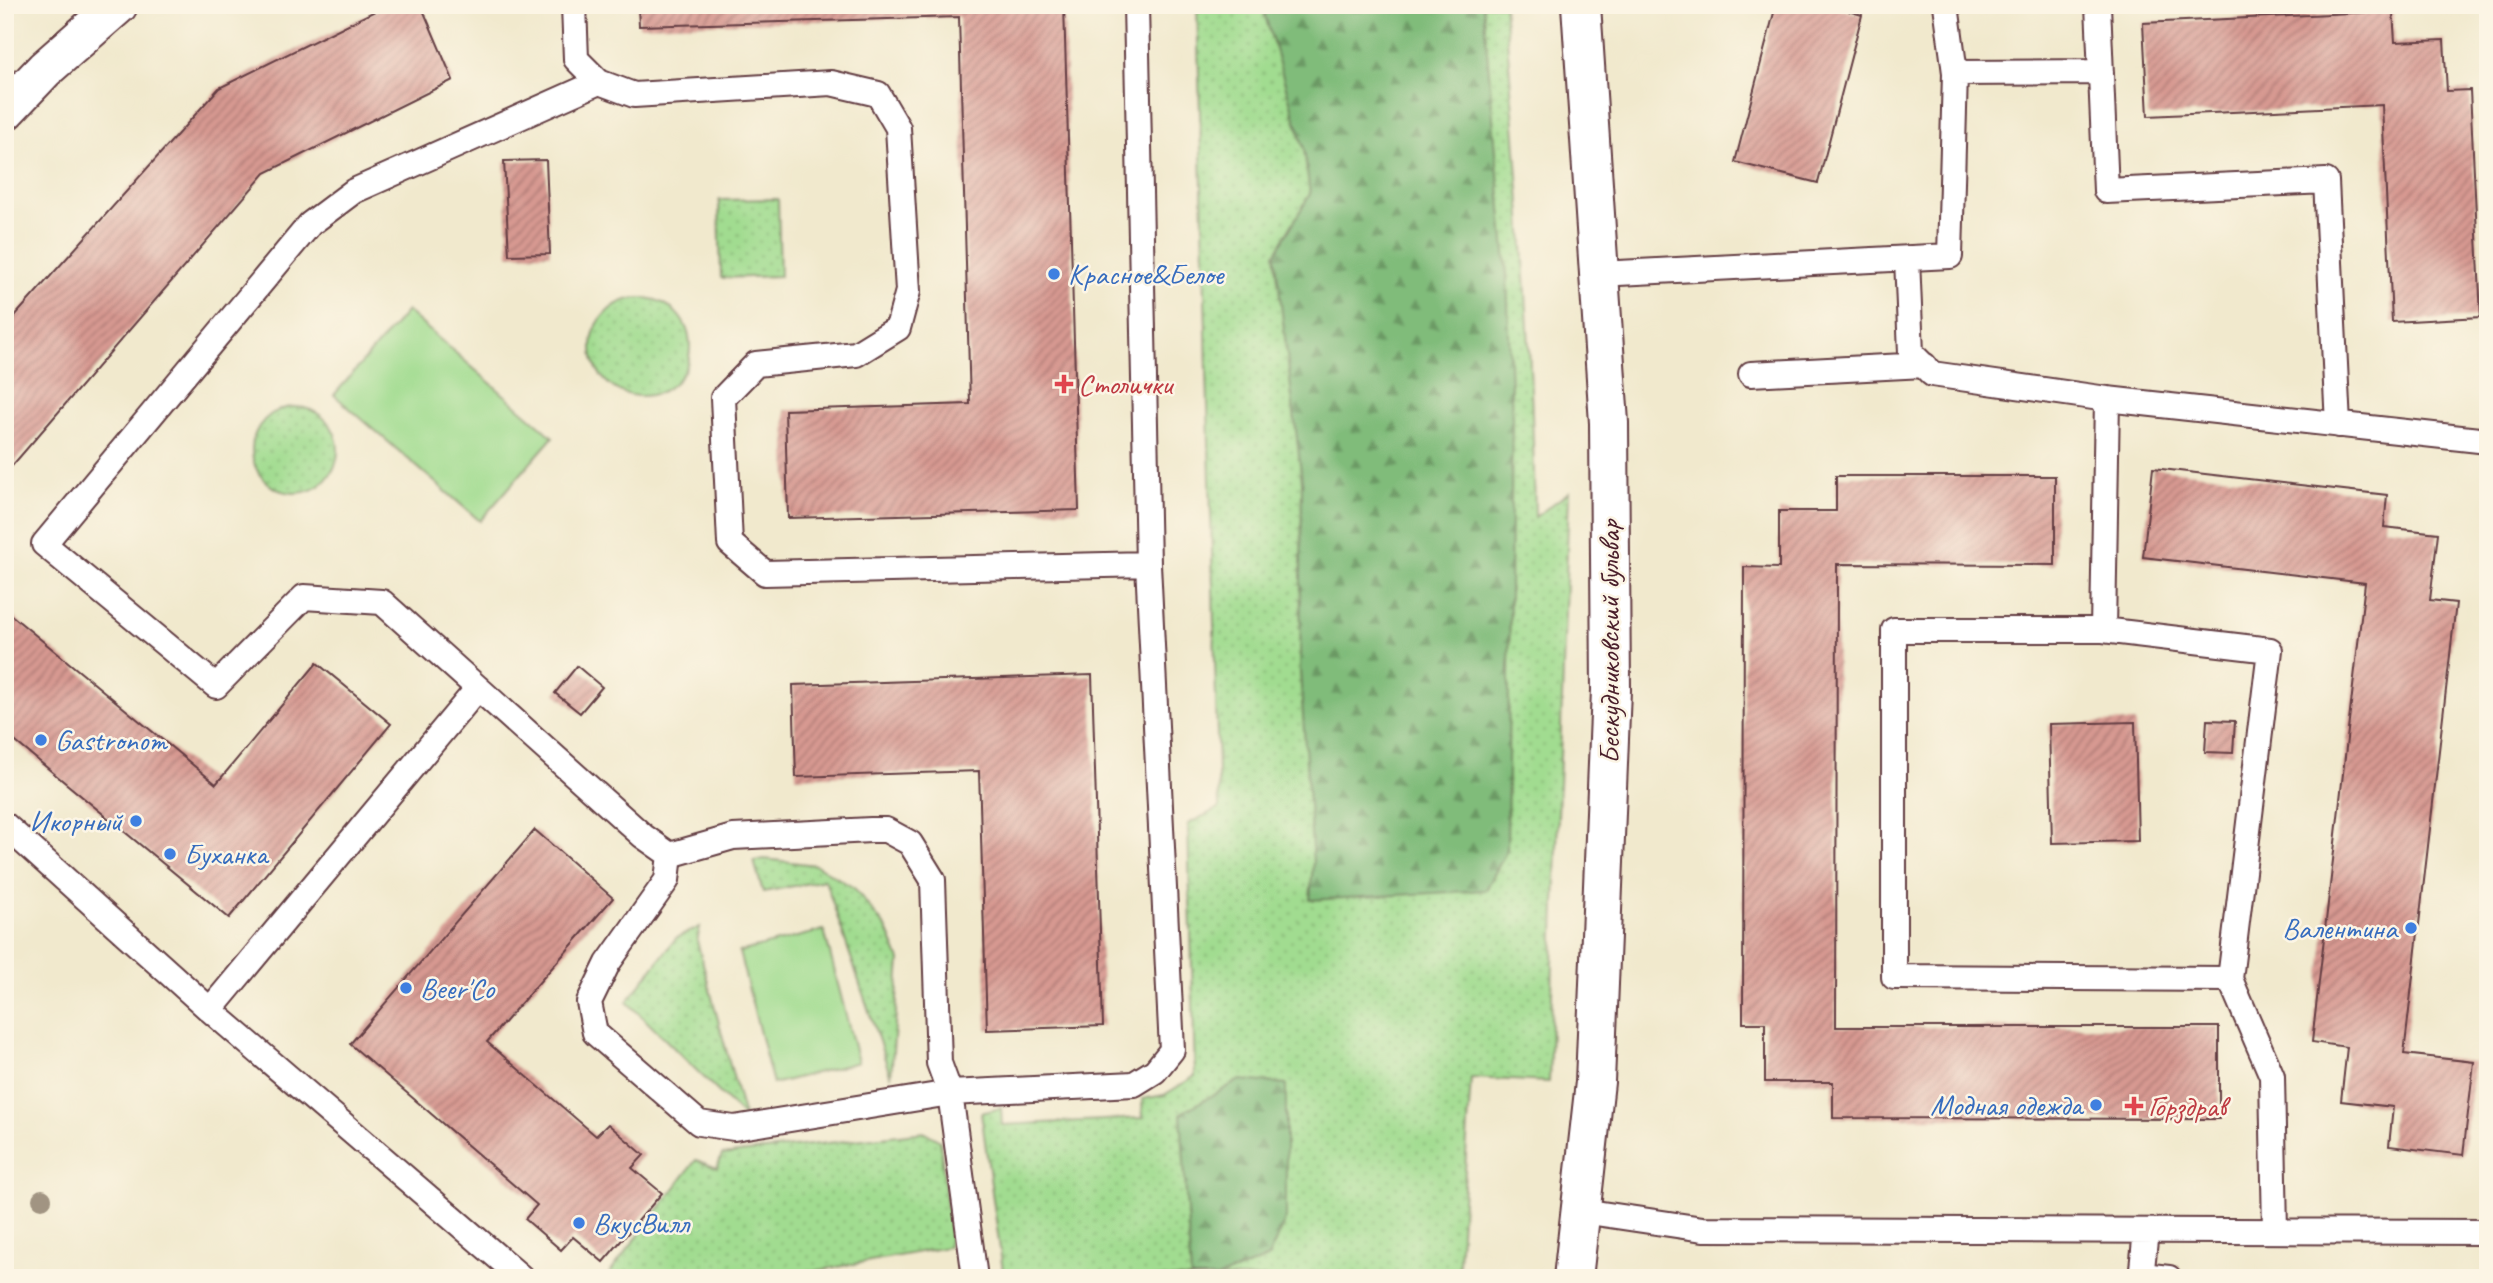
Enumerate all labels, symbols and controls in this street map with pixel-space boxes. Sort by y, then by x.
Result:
place label: Красное&Белое [1068,255,1226,293]
marker: Красное&Белое [1046,266,1062,282]
place label: Столички [1078,365,1174,403]
marker: Столички [1056,376,1072,392]
street label: Бескудниковский бульвар [1590,518,1628,764]
place label: Gastronom [55,721,168,759]
marker: Gastronom [33,732,49,748]
place label: Икорный [29,802,123,840]
marker: Икорный [128,813,144,829]
place label: Буханка [184,835,270,873]
marker: Буханка [162,846,178,862]
place label: Валентина [2282,909,2399,947]
marker: Валентина [2403,920,2419,936]
place label: Beer'Co [420,969,496,1007]
marker: Beer'Co [398,980,414,996]
place label: Модная одежда [1930,1086,2085,1124]
place label: Горздрав [2148,1087,2231,1125]
marker: Модная одежда [2088,1097,2104,1113]
marker: Горздрав [2126,1098,2142,1114]
place label: ВкусВилл [593,1204,691,1242]
marker: ВкусВилл [571,1215,587,1231]

